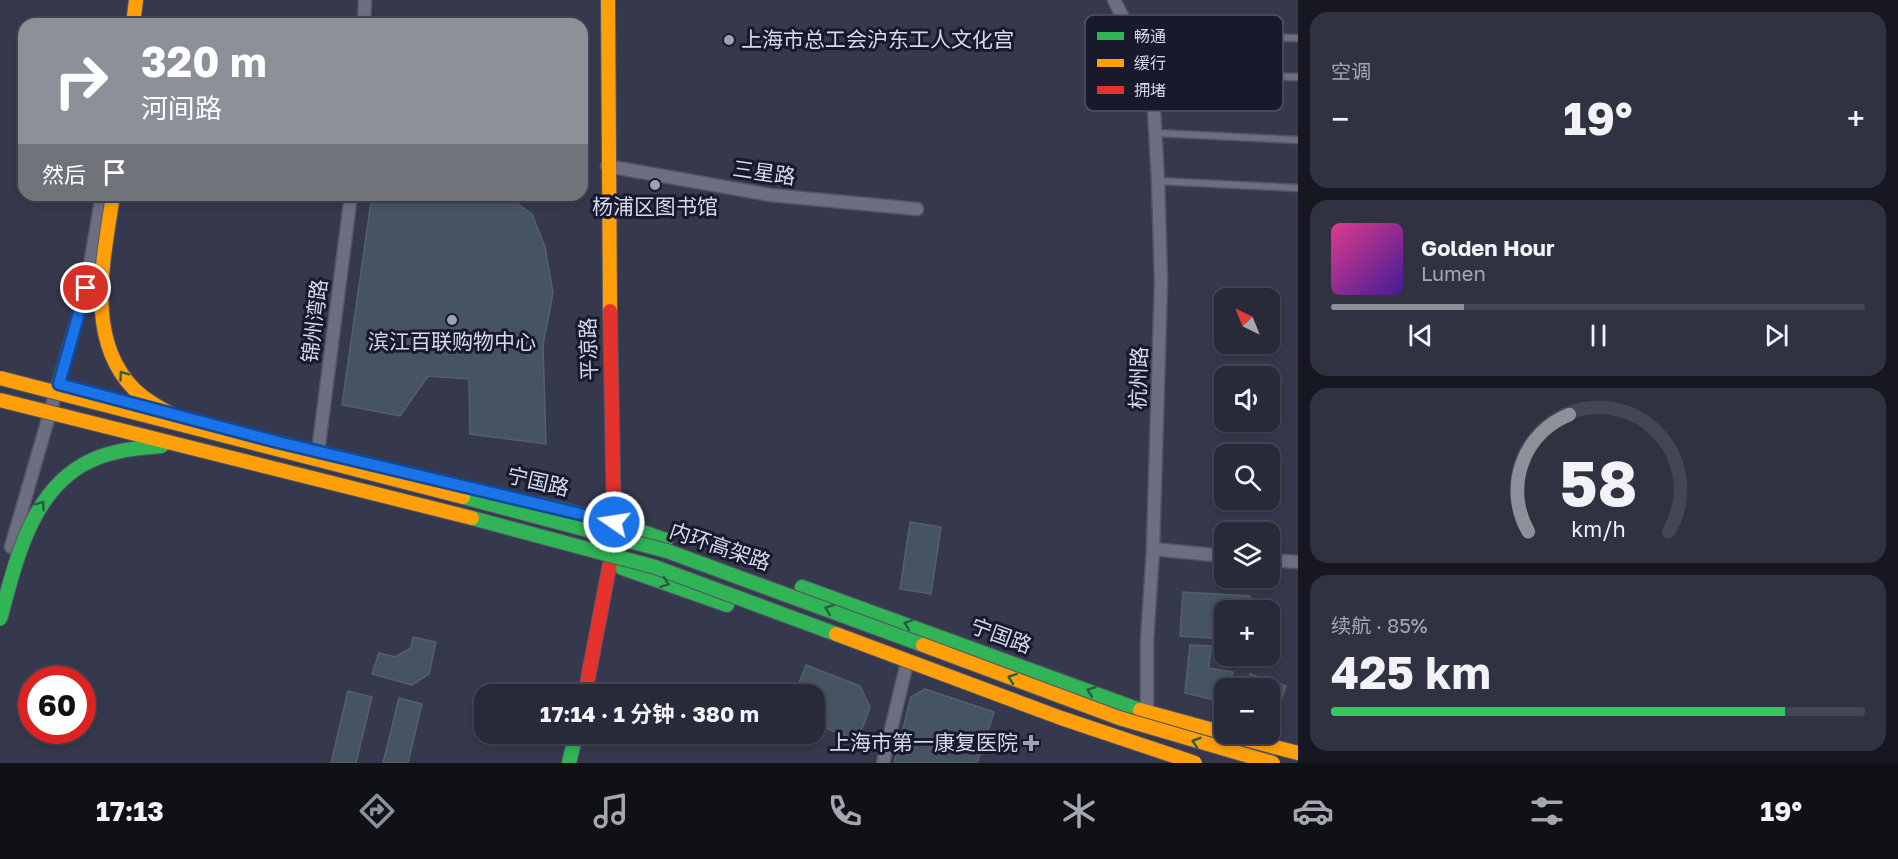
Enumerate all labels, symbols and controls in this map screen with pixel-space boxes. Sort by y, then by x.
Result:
legend [1085,15,1283,111]
place label: 上海市总工会沪东工人文化宫 [741,26,1014,52]
text: 畅通 [1134,26,1166,46]
marker: 上海市总工会沪东工人文化宫 [722,33,736,47]
text: 320 m [141,36,267,86]
icon: right [42,42,120,120]
text: 缓行 [1134,53,1166,73]
text: 空调 [1331,59,1371,83]
text: 拥堵 [1134,80,1166,100]
text: 19° [1563,91,1633,145]
text: 河间路 [141,92,222,124]
text: − [1331,99,1349,138]
text: + [1847,99,1865,138]
street label: 三星路 [731,155,797,189]
icon: arrive [98,156,131,189]
text: 然后 [42,161,86,188]
marker: 杨浦区图书馆 [648,178,662,192]
place label: 杨浦区图书馆 [592,193,718,219]
text: Golden Hour [1421,234,1555,261]
text: Lumen [1421,261,1486,285]
pin [60,262,111,313]
icon: arrive [69,271,102,304]
street label: 锦州湾路 [296,278,332,364]
north arrow [1214,288,1280,354]
map controls [1214,288,1280,744]
marker: 滨江百联购物中心 [445,313,459,327]
street label: 平凉路 [574,317,602,381]
icon: previous [1404,319,1437,352]
icon: pause [1582,319,1615,352]
icon: next [1760,319,1793,352]
place label: 滨江百联购物中心 [368,328,536,354]
street label: 杭州路 [1124,346,1152,410]
button: sound [1214,366,1280,432]
one-way arrow [119,371,130,382]
button: search [1214,444,1280,510]
text: 58 [1559,446,1637,521]
street label: 宁国路 [505,461,572,501]
position arrow [582,490,646,554]
one-way arrow [34,501,45,512]
street label: 内环高架路 [666,517,774,575]
text: km/h [1571,517,1625,543]
button: layers [1214,522,1280,588]
one-way arrow [659,576,670,589]
button: + [1214,600,1280,666]
one-way arrow [825,604,835,617]
street label: 宁国路 [967,612,1035,658]
text: 续航 · 85% [1331,613,1428,637]
one-way arrow [903,619,914,632]
text: 425 km [1331,645,1491,699]
speed limit sign: 60 [18,666,96,744]
one-way arrow [1007,673,1018,685]
button: − [1214,678,1280,744]
one-way arrow [1086,686,1097,699]
text: 17:14 · 1 分钟 · 380 m [540,700,759,727]
place label: 上海市第一康复医院 [829,729,1018,755]
marker: 上海市第一康复医院 [1022,734,1040,752]
one-way arrow [1191,737,1202,749]
icon: directions [356,790,398,832]
icon: music [590,790,632,832]
icon: phone [824,790,866,832]
icon: climate [1058,790,1100,832]
icon: car [1292,790,1334,832]
icon: filters [1526,790,1568,832]
text: 17:13 [96,795,164,827]
text: 19° [1760,795,1802,827]

